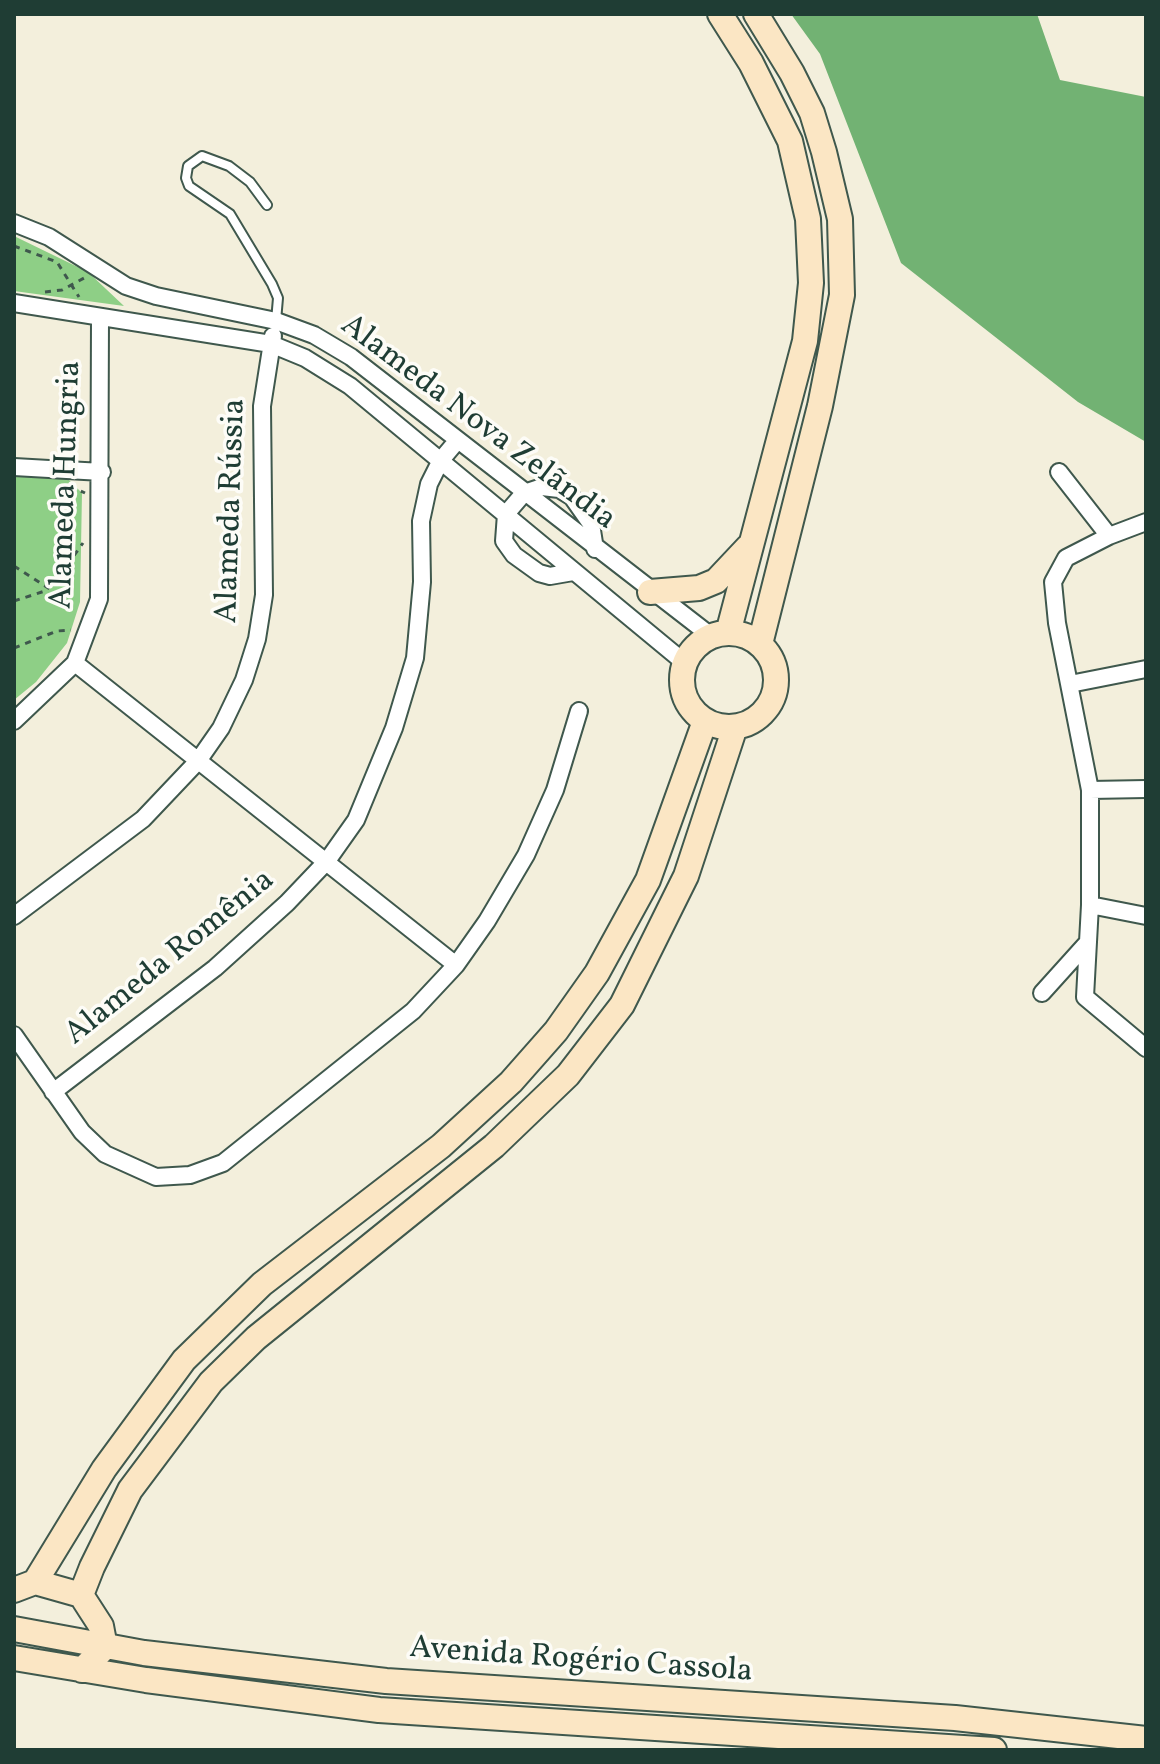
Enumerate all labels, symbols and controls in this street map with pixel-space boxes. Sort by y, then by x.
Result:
street label: Alameda Nova Zelãndia [332,308,622,540]
street label: Alameda Hungria [44,360,92,610]
street label: Alameda Rússia [210,398,256,624]
street label: Alameda Romênia [59,863,283,1055]
street label: Avenida Rogério Cassola [408,1631,754,1693]

